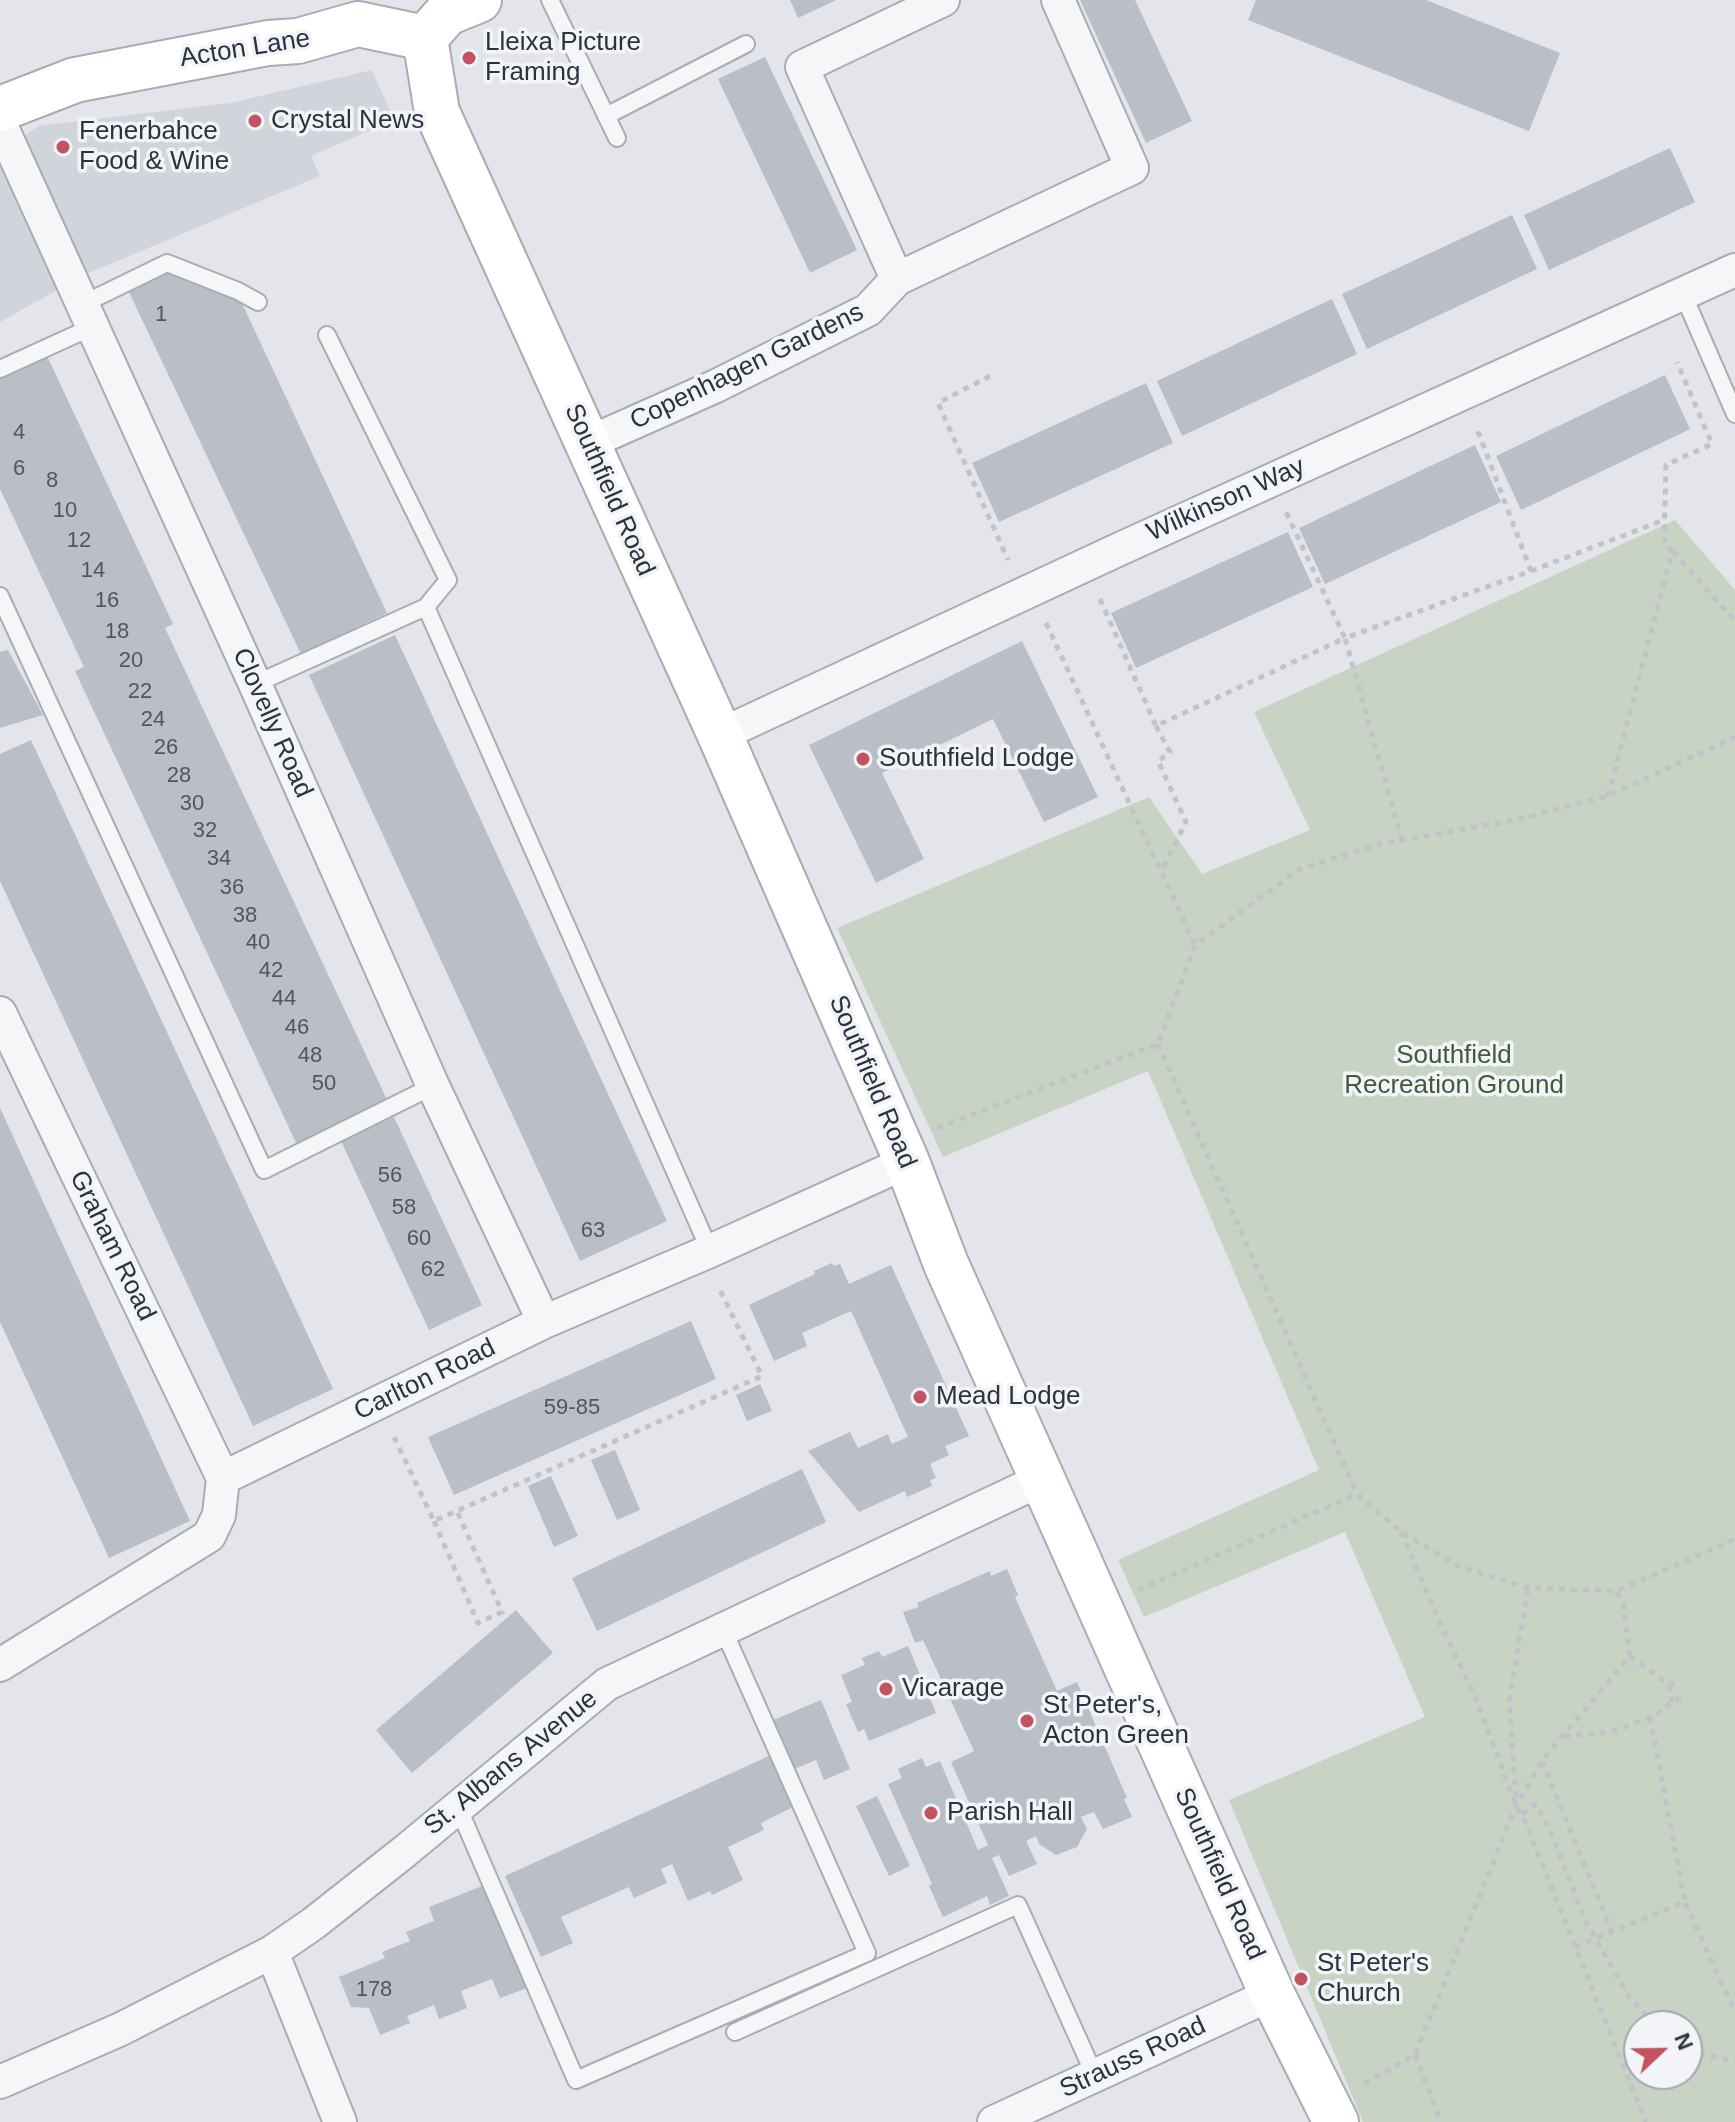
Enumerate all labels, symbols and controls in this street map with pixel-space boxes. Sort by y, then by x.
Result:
street label: Acton Lane [178,23,312,75]
place label: Lleixa Picture Framing [485,27,641,88]
marker: Lleixa Picture Framing [460,49,478,67]
place label: Crystal News [271,105,424,137]
marker: Crystal News [246,112,264,130]
place label: Fenerbahce Food & Wine [79,116,229,178]
marker: Fenerbahce Food & Wine [54,138,72,156]
street label: Copenhagen Gardens [625,297,869,437]
house number: 1 [155,302,167,328]
street label: Southfield Road [557,399,661,581]
house number: 4 [13,420,25,446]
street label: Wilkinson Way [1142,451,1310,549]
house number: 6 [13,456,25,482]
house number: 8 [46,468,58,494]
house number: 10 [53,498,77,524]
house number: 12 [67,528,91,554]
house number: 14 [81,558,105,584]
house number: 16 [95,588,119,614]
house number: 18 [105,619,129,645]
street label: Clovelly Road [225,643,319,803]
house number: 20 [119,648,143,674]
house number: 22 [128,679,152,705]
house number: 24 [141,707,165,733]
house number: 26 [154,735,178,761]
place label: Southfield Lodge [879,743,1074,775]
marker: Southfield Lodge [854,750,872,768]
house number: 28 [167,763,191,789]
house number: 30 [180,791,204,817]
house number: 32 [193,818,217,844]
house number: 34 [207,846,231,872]
house number: 36 [220,875,244,901]
house number: 38 [233,903,257,929]
house number: 40 [246,930,270,956]
house number: 42 [259,958,283,984]
house number: 44 [272,986,296,1012]
street label: Southfield Road [821,991,923,1173]
house number: 46 [285,1015,309,1041]
park label: Southfield Recreation Ground [1344,1040,1564,1102]
house number: 48 [298,1043,322,1069]
house number: 50 [312,1071,336,1097]
house number: 56 [378,1163,402,1189]
street label: Graham Road [62,1166,162,1326]
house number: 58 [392,1195,416,1221]
house number: 63 [581,1218,605,1244]
house number: 60 [407,1226,431,1252]
house number: 62 [421,1257,445,1283]
street label: Carlton Road [349,1332,501,1428]
place label: Mead Lodge [936,1381,1081,1413]
marker: Mead Lodge [911,1388,929,1406]
house number: 59-85 [544,1395,600,1421]
place label: Vicarage [902,1673,1004,1705]
marker: Vicarage [877,1680,895,1698]
street label: St. Albans Avenue [418,1684,604,1842]
place label: St Peter's, Acton Green [1043,1690,1189,1752]
marker: St Peter's, Acton Green [1018,1712,1036,1730]
street label: Southfield Road [1167,1783,1271,1965]
place label: Parish Hall [947,1797,1073,1829]
marker: Parish Hall [922,1804,940,1822]
place label: St Peter's Church [1317,1948,1429,2010]
marker: St Peter's Church [1292,1970,1310,1988]
house number: 178 [356,1977,392,2003]
north arrow [1623,2010,1703,2090]
street label: Strauss Road [1055,2011,1211,2105]
text: N [1669,2030,1698,2054]

